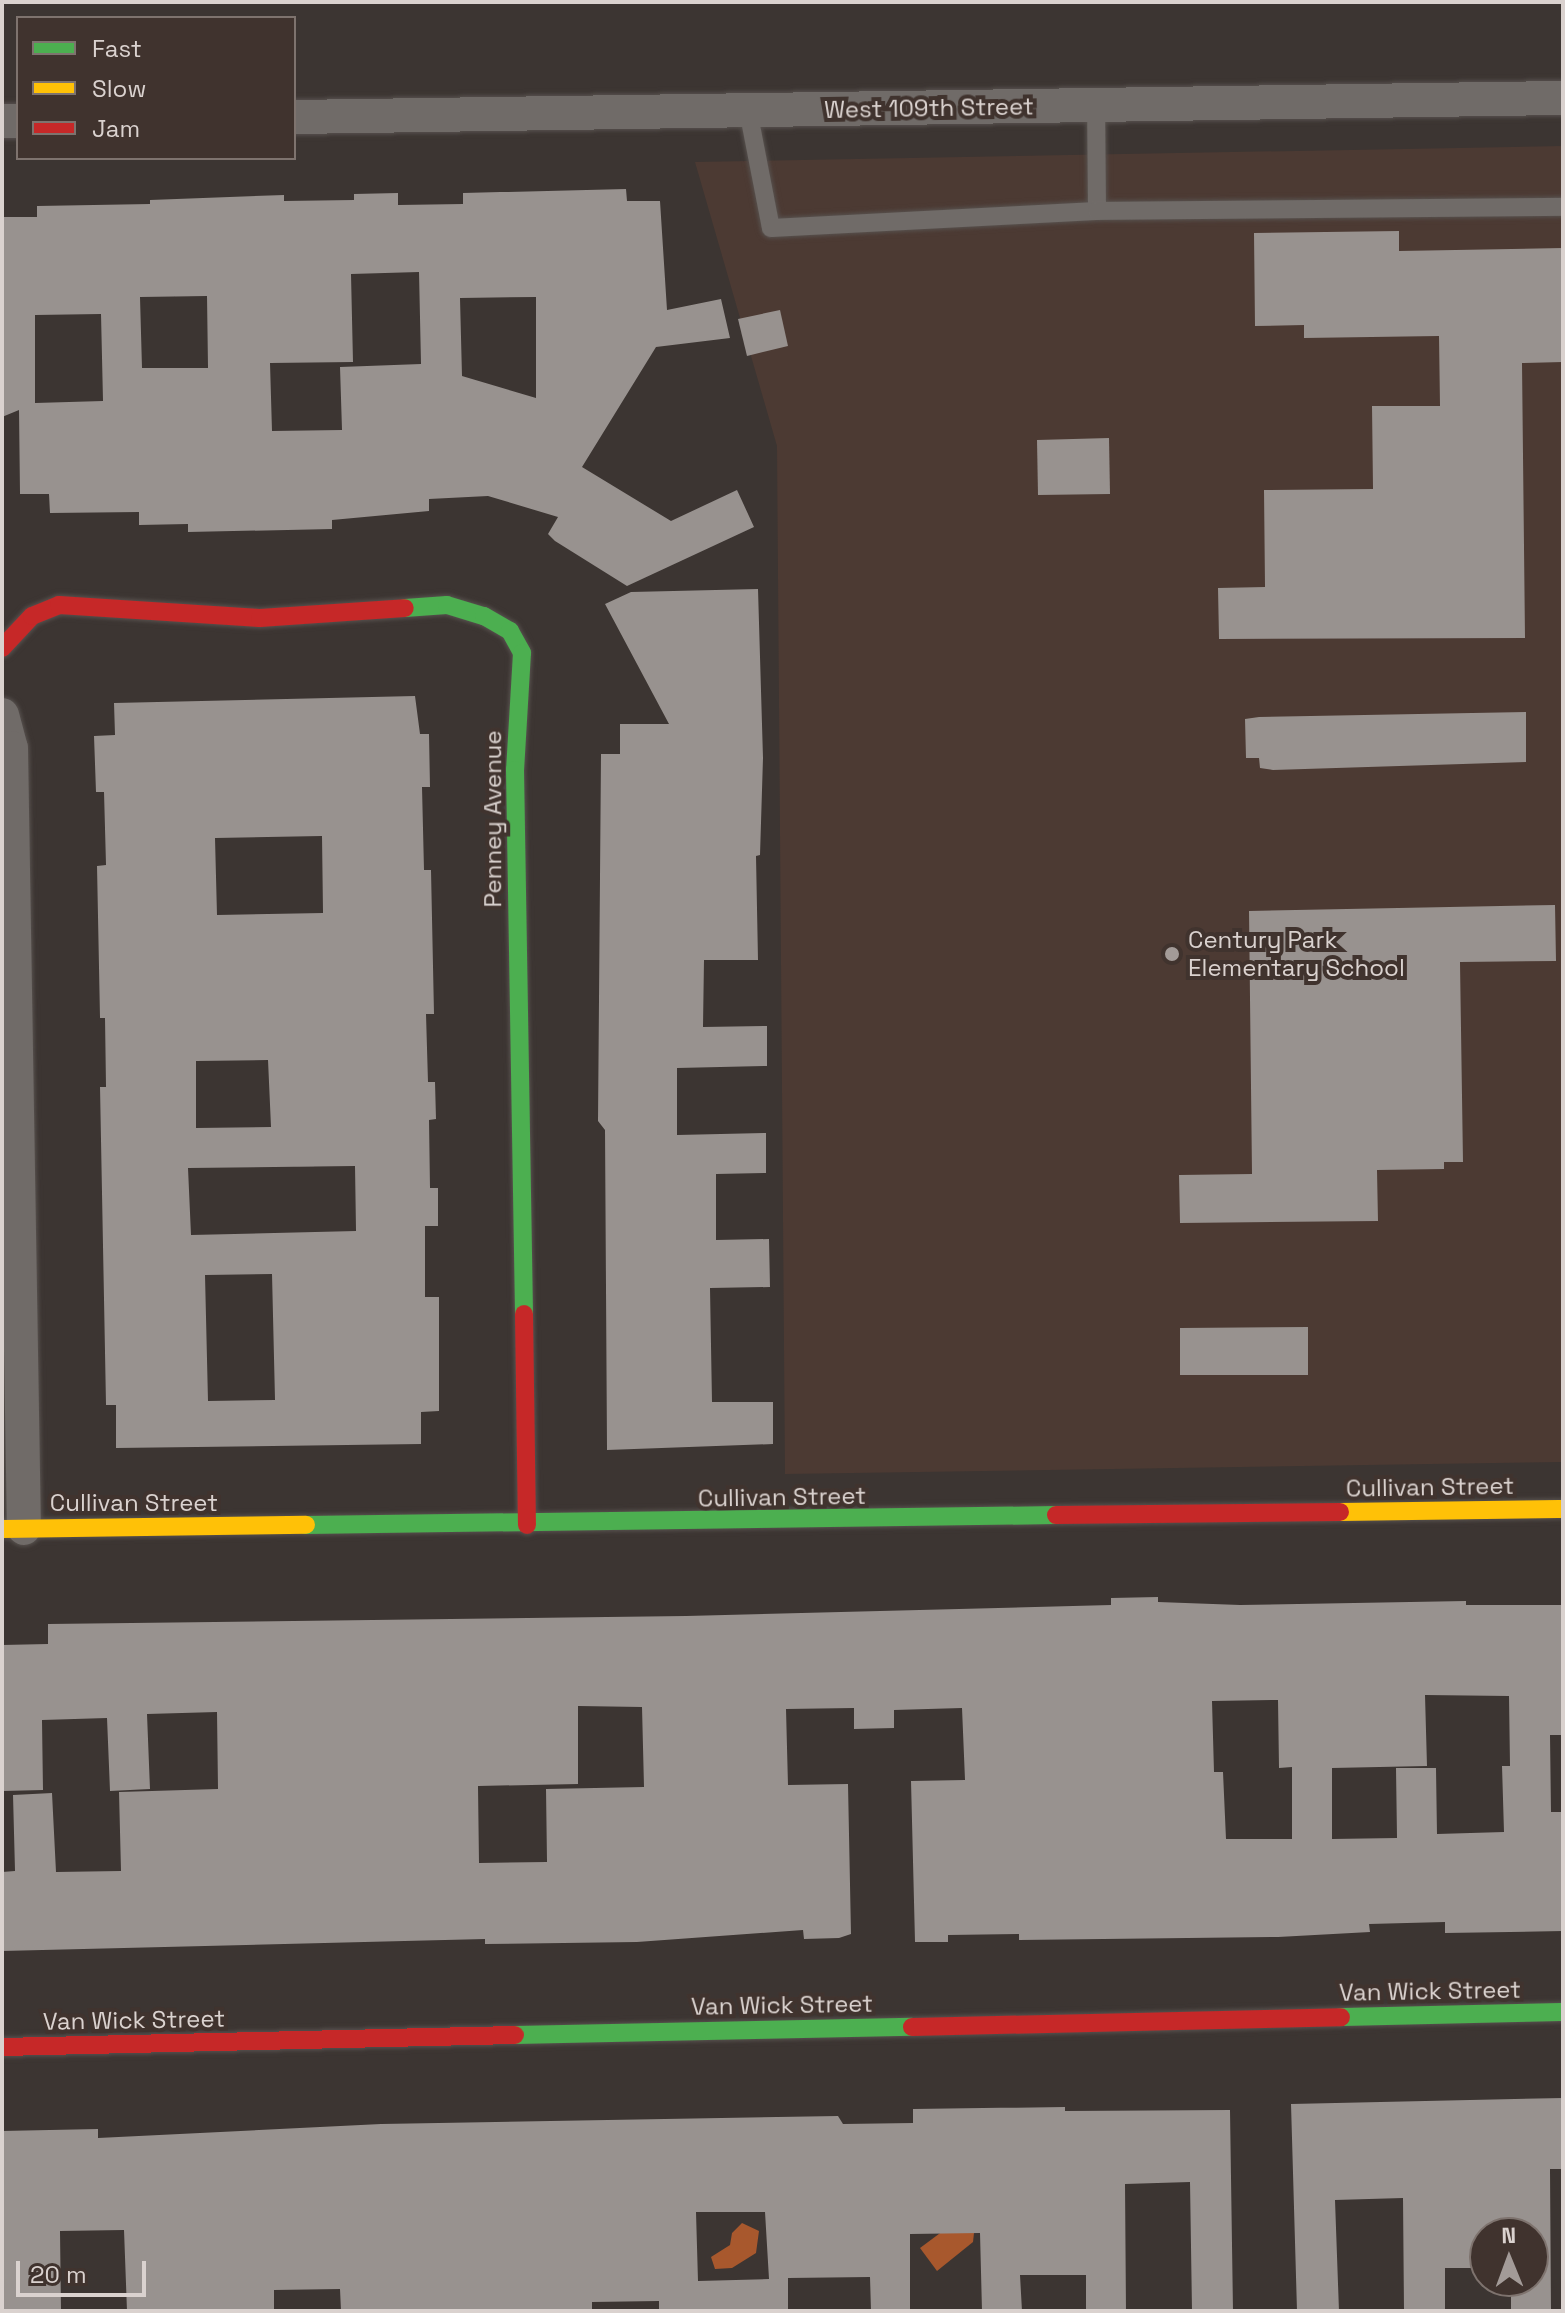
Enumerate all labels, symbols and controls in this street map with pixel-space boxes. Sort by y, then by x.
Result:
legend [16,16,296,160]
text: Fast [92,33,142,64]
text: Slow [92,73,146,104]
street label: West 109th Street [824,92,1034,124]
text: Jam [92,113,140,144]
street label: Penney Avenue [479,730,507,908]
place label: Century Park Elementary School [1188,926,1405,982]
marker: Century Park Elementary School [1163,945,1181,963]
street label: Cullivan Street [1346,1471,1514,1503]
street label: Cullivan Street [698,1481,866,1513]
street label: Cullivan Street [50,1489,218,1517]
street label: Van Wick Street [1339,1975,1521,2007]
street label: Van Wick Street [691,1989,873,2021]
street label: Van Wick Street [43,2004,225,2036]
north arrow [1469,2217,1549,2297]
text: N [1501,2221,1516,2249]
scale bar [20,2245,150,2295]
text: 20 m [30,2259,87,2290]

